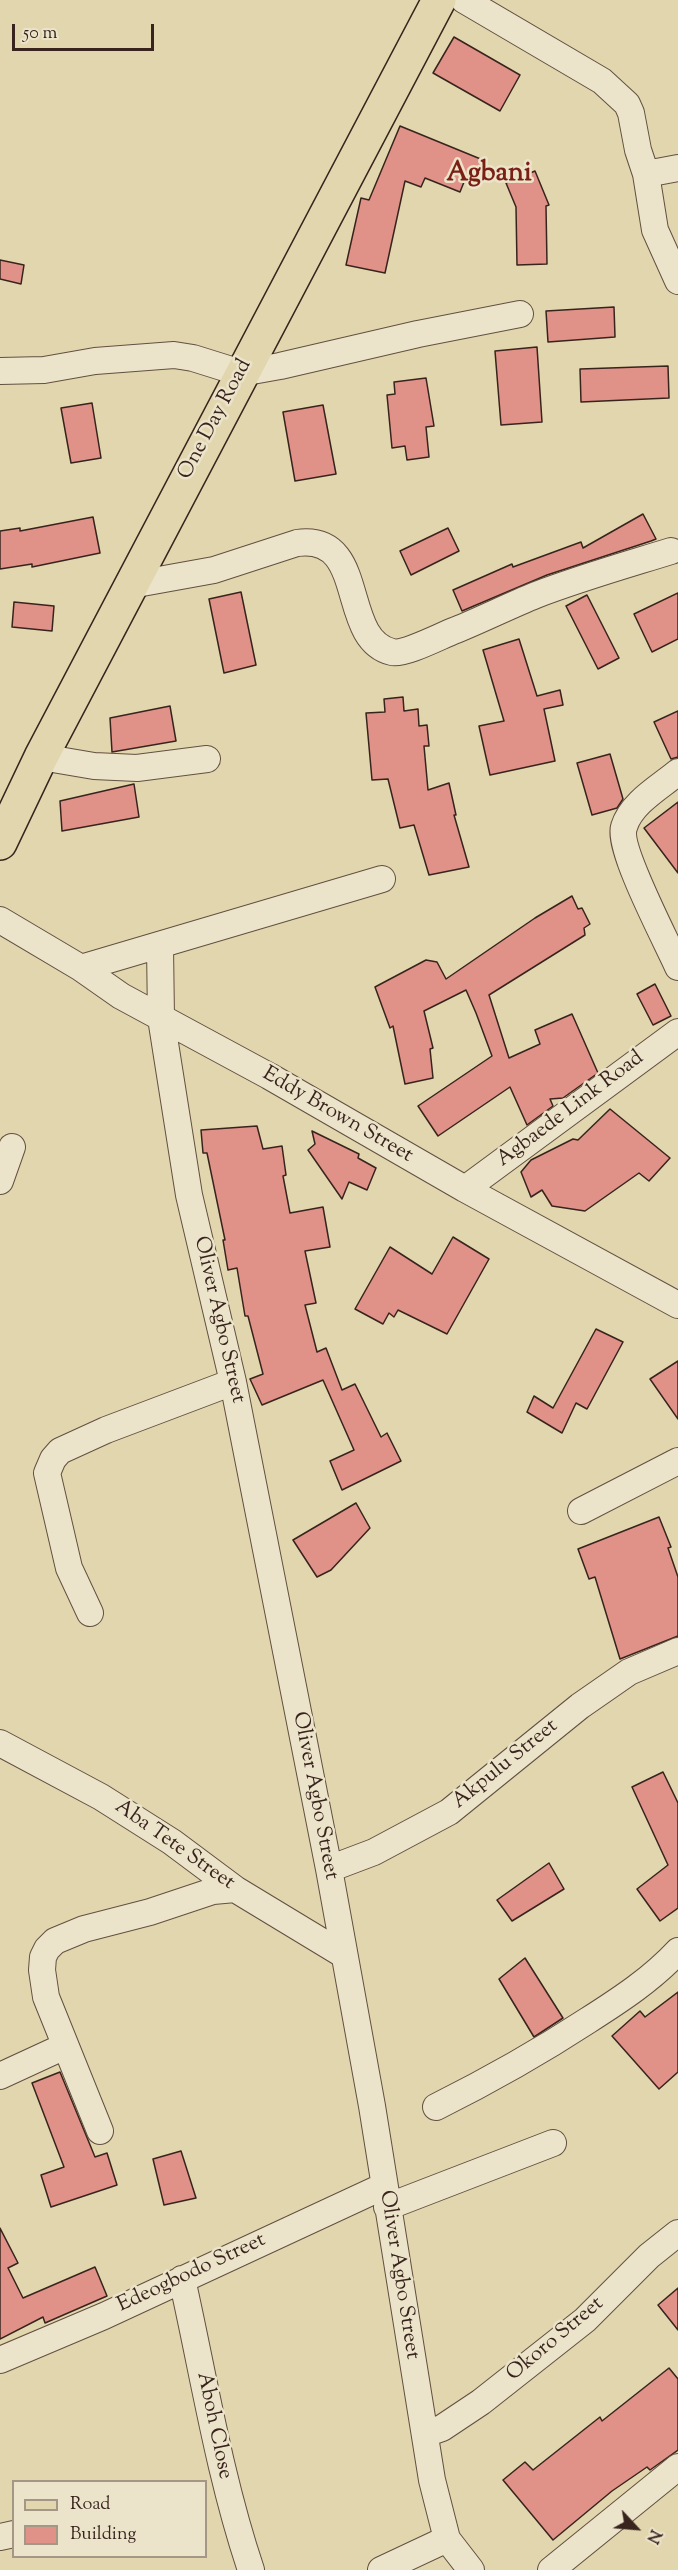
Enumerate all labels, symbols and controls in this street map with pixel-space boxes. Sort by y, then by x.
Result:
scale bar [15,12,158,50]
text: 50 m [23,21,57,47]
district label: Agbani [446,159,532,191]
street label: One Day Road [174,356,258,484]
street label: Agbaede Link Road [493,1047,649,1173]
street label: Eddy Brown Street [257,1063,417,1169]
street label: Oliver Agbo Street [187,1234,249,1406]
street label: Oliver Agbo Street [285,1710,343,1882]
street label: Akpulu Street [448,1715,564,1815]
street label: Aba Tete Street [109,1795,239,1897]
street label: Oliver Agbo Street [372,2189,424,2361]
street label: Edeogbodo Street [114,2229,270,2319]
street label: Okoro Street [503,2292,609,2388]
street label: Aboh Close [189,2370,237,2482]
legend [12,2480,207,2558]
text: Road [70,2492,110,2518]
north arrow [606,2498,666,2558]
text: Building [70,2522,136,2548]
text: N [639,2525,666,2547]

